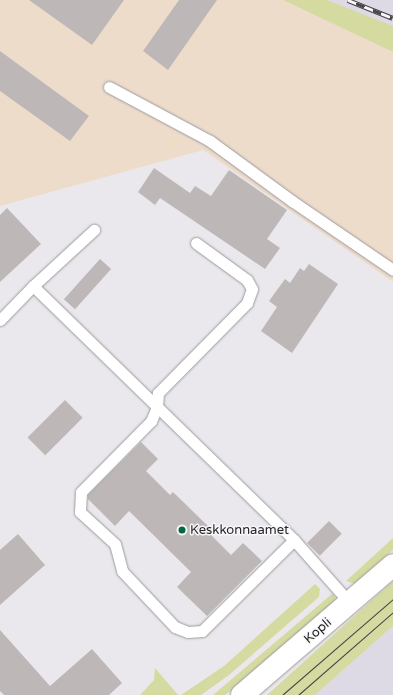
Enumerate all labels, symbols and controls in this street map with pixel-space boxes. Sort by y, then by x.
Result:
place label: Keskkonnaamet [190,522,289,538]
marker: Keskkonnaamet [177,525,187,535]
street label: Kopli [301,615,335,647]

